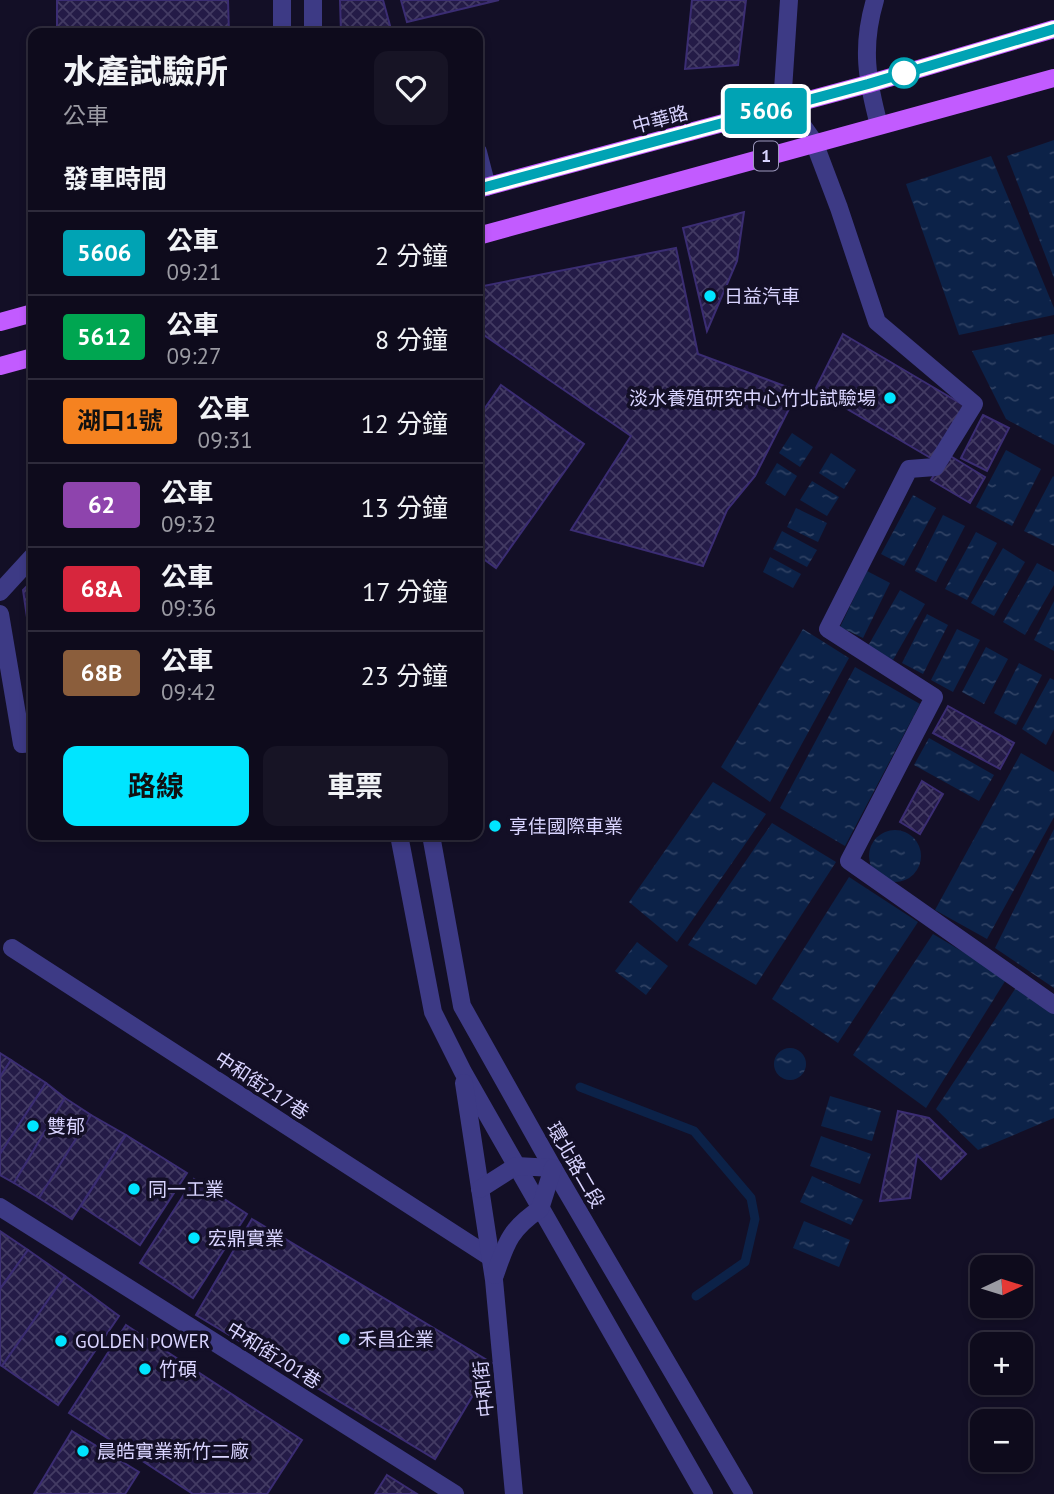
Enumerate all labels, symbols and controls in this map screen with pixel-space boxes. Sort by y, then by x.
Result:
text: 水產試驗所 [63,49,228,92]
button: heart [374,51,448,125]
unlabelled marker [889,58,919,88]
line badge: 5606 [717,88,815,134]
text: 5606 [739,95,793,126]
street label: 中華路 [629,100,691,138]
text: 公車 [63,101,109,130]
road number: 1 [754,141,778,170]
text: 發車時間 [63,162,167,195]
text: 公車 [166,224,218,257]
text: 5606 [77,237,131,268]
text: 2 分鐘 [375,239,448,272]
text: 09:21 [166,257,222,286]
place label: 日益汽車 [724,284,800,308]
marker: 日益汽車 [702,288,718,304]
text: 公車 [166,308,218,341]
text: 5612 [77,321,131,352]
text: 8 分鐘 [375,323,448,356]
text: 09:27 [166,341,222,370]
place label: 淡水養殖研究中心竹北試驗場 [629,386,876,410]
marker: 淡水養殖研究中心竹北試驗場 [882,390,898,406]
text: 公車 [198,392,250,425]
text: 湖口1號 [77,405,163,436]
text: 12 分鐘 [361,407,448,440]
text: 09:31 [198,425,253,454]
text: 公車 [161,476,213,509]
text: 62 [88,489,115,520]
text: 13 分鐘 [361,491,448,524]
text: 09:32 [161,509,216,538]
text: 公車 [161,560,213,593]
text: 68A [81,573,122,604]
text: 17 分鐘 [362,575,448,608]
text: 09:36 [161,593,216,622]
text: 公車 [161,644,213,677]
text: 68B [81,657,122,688]
text: 23 分鐘 [361,659,448,692]
text: 09:42 [161,677,216,706]
button: 路線 [63,746,249,826]
button: 車票 [263,746,448,826]
place label: 享佳國際車業 [509,814,623,838]
marker: 享佳國際車業 [487,818,503,834]
street label: 中和街217巷 [211,1046,313,1124]
place label: 雙郁 [47,1114,85,1138]
marker: 雙郁 [25,1118,41,1134]
street label: 環北路二段 [542,1118,610,1212]
place label: 同一工業 [148,1177,224,1201]
marker: 同一工業 [126,1181,142,1197]
place label: 宏鼎實業 [208,1226,284,1250]
marker: 宏鼎實業 [186,1230,202,1246]
north arrow [970,1255,1032,1318]
map controls [970,1255,1033,1472]
street label: 中和街201巷 [222,1316,326,1394]
place label: 禾昌企業 [358,1327,434,1351]
place label: GOLDEN POWER [75,1329,210,1353]
marker: 禾昌企業 [336,1331,352,1347]
button: + [970,1332,1033,1395]
marker: GOLDEN POWER [53,1333,69,1349]
place label: 竹碩 [159,1357,197,1381]
street label: 中和街 [468,1359,498,1419]
marker: 竹碩 [137,1361,153,1377]
button: − [970,1409,1033,1472]
place label: 晨皓實業新竹二廠 [97,1439,249,1463]
marker: 晨皓實業新竹二廠 [75,1443,91,1459]

